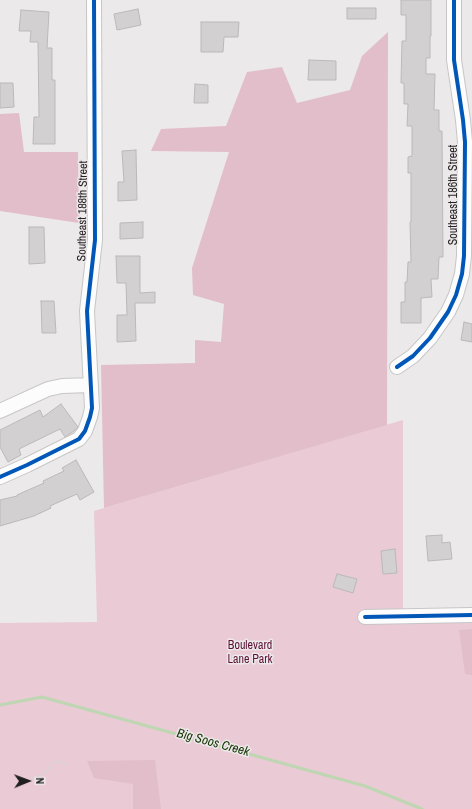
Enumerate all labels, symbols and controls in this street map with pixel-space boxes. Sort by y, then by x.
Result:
street label: Southeast 186th Street [447,145,461,245]
street label: Southeast 188th Street [75,161,91,261]
park label: Boulevard Lane Park [228,639,272,667]
water label: Big Soos Creek [175,726,251,760]
north arrow [8,761,48,801]
text: N [33,777,47,784]

